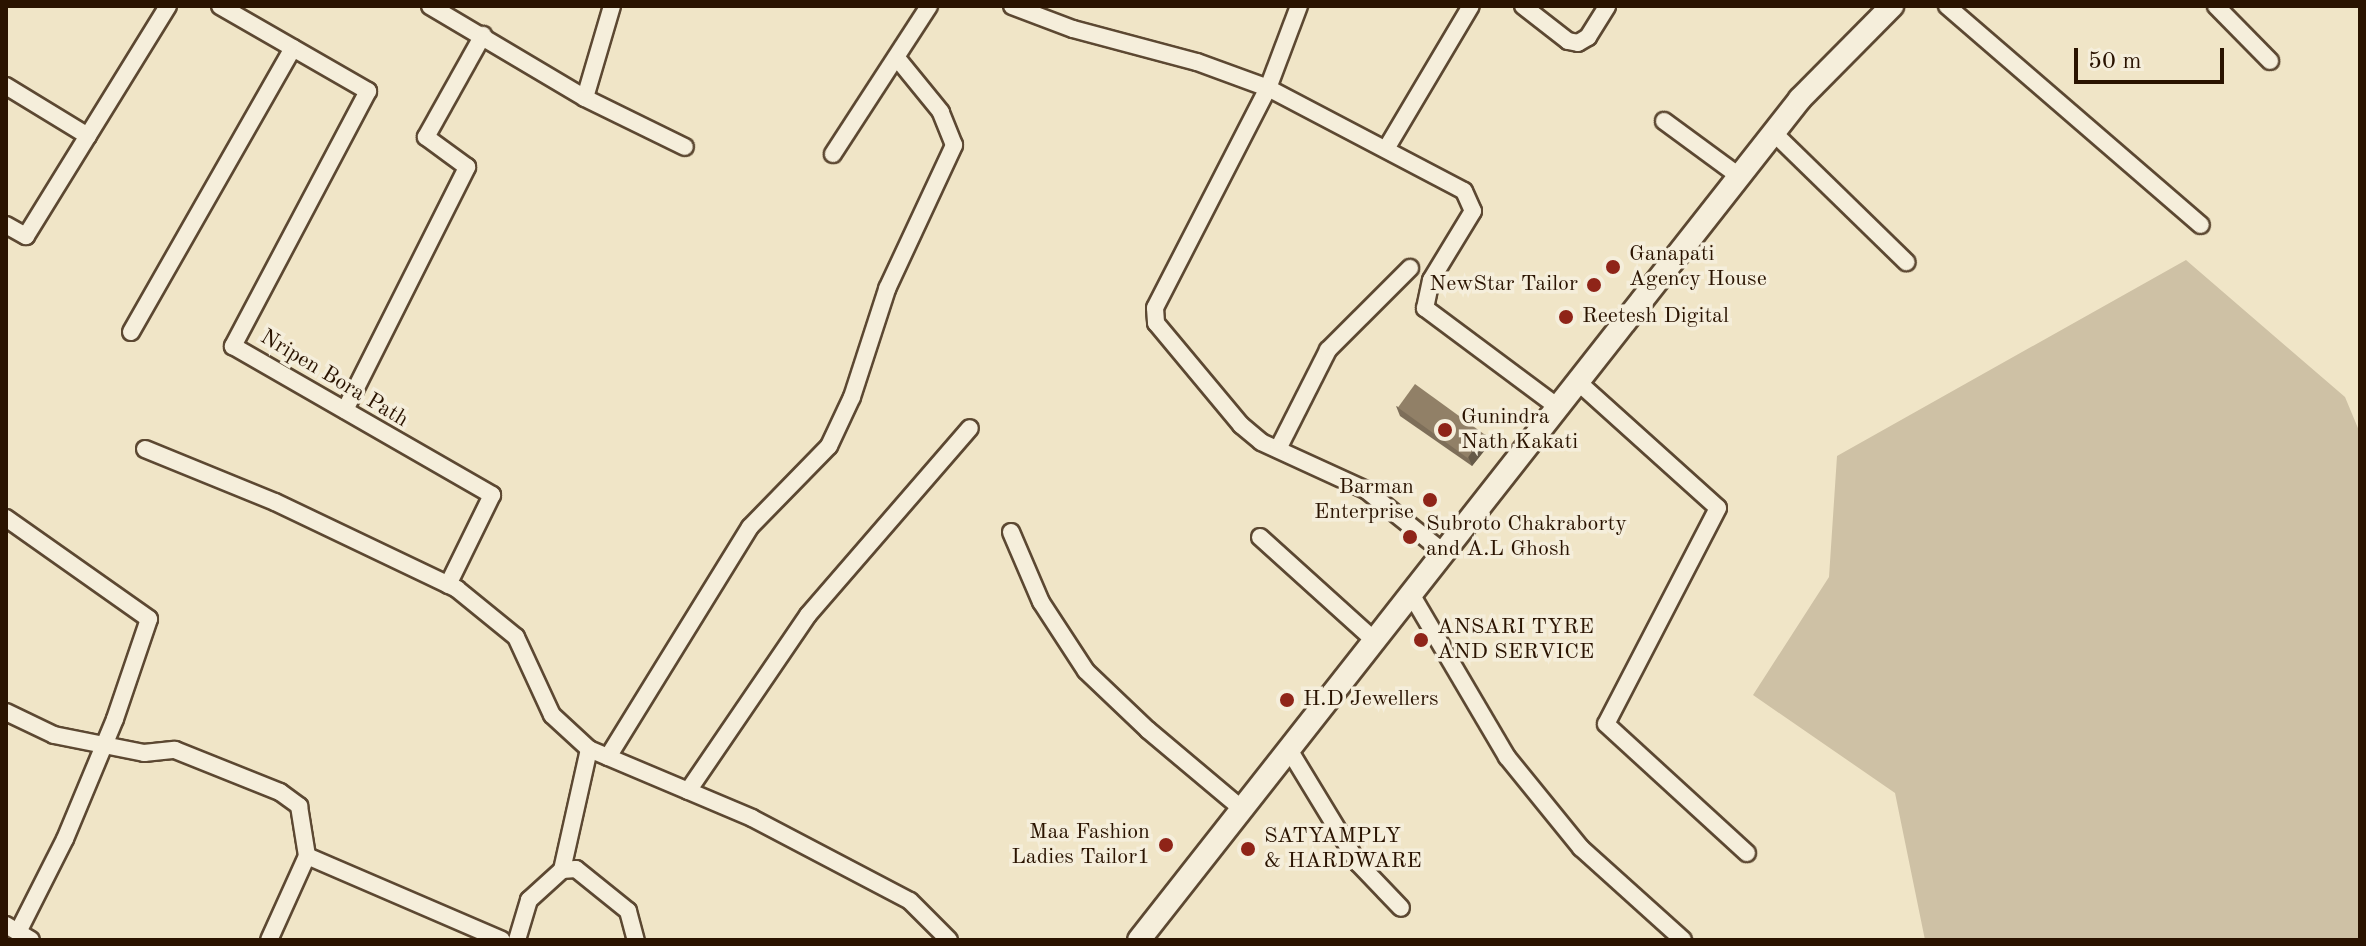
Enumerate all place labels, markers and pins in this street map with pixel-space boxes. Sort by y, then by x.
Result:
place label: Ganapati Agency House [1629,241,1767,292]
marker: Ganapati Agency House [1604,258,1622,276]
place label: NewStar Tailor [1429,272,1578,298]
marker: NewStar Tailor [1585,276,1603,294]
place label: Reetesh Digital [1582,304,1729,330]
marker: Reetesh Digital [1557,308,1575,326]
place label: Gunindra Nath Kakati [1461,404,1578,456]
marker: Gunindra Nath Kakati [1436,421,1454,439]
place label: Barman Enterprise [1314,474,1414,526]
marker: Barman Enterprise [1421,491,1439,509]
place label: Subroto Chakraborty and A.L Ghosh [1426,511,1627,562]
marker: Subroto Chakraborty and A.L Ghosh [1401,528,1419,546]
place label: ANSARI TYRE AND SERVICE [1437,614,1594,666]
marker: ANSARI TYRE AND SERVICE [1412,631,1430,649]
place label: H.D Jewellers [1303,687,1439,713]
marker: H.D Jewellers [1278,691,1296,709]
place label: Maa Fashion Ladies Tailor1 [1011,819,1150,870]
place label: SATYAMPLY & HARDWARE [1264,823,1422,874]
marker: Maa Fashion Ladies Tailor1 [1157,836,1175,854]
marker: SATYAMPLY & HARDWARE [1239,840,1257,858]

